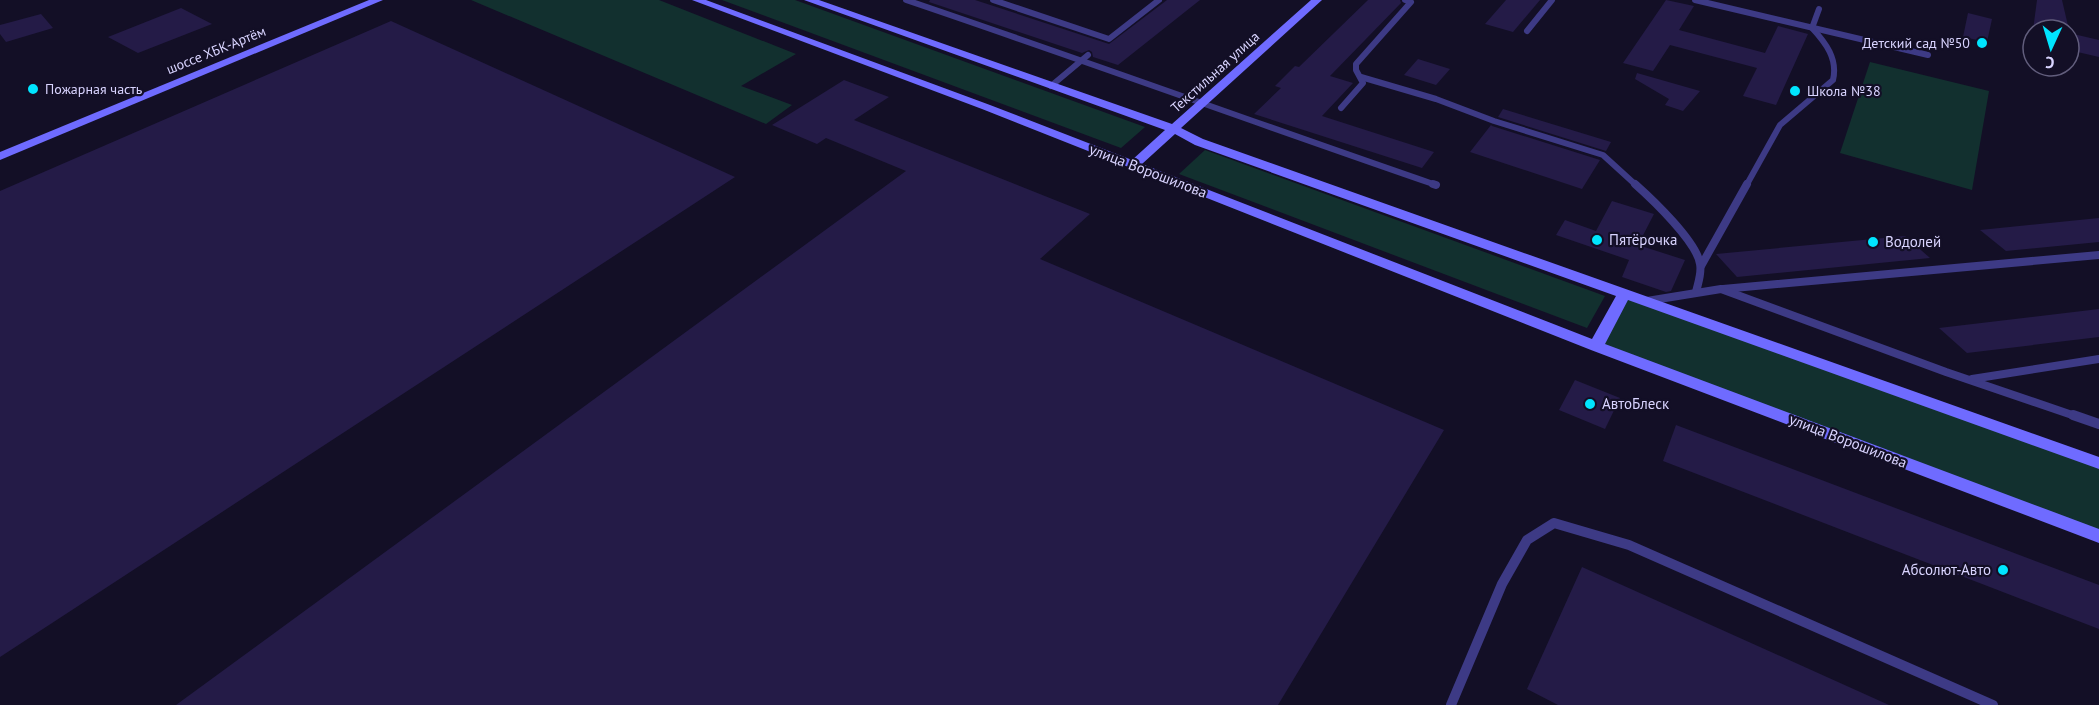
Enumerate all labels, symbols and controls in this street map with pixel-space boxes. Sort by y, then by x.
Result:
north arrow [2021,18,2081,78]
street label: шоссе ХБК-Артём [164,22,268,78]
street label: Текстильная улица [1167,27,1263,116]
place label: Детский сад №50 [1862,34,1970,52]
marker: Детский сад №50 [1975,36,1989,50]
text: С [2045,53,2055,73]
place label: Пожарная часть [45,80,143,98]
marker: Пожарная часть [26,82,40,96]
place label: Школа №38 [1807,82,1881,100]
marker: Школа №38 [1788,84,1802,98]
street label: улица Ворошилова [1086,139,1210,202]
place label: Пятёрочка [1609,230,1677,249]
place label: Водолей [1885,232,1941,251]
marker: Пятёрочка [1590,233,1604,247]
marker: Водолей [1866,235,1880,249]
place label: АвтоБлеск [1602,394,1670,413]
marker: АвтоБлеск [1583,397,1597,411]
street label: улица Ворошилова [1786,409,1910,472]
place label: Абсолют-Авто [1902,560,1991,579]
marker: Абсолют-Авто [1996,563,2010,577]

